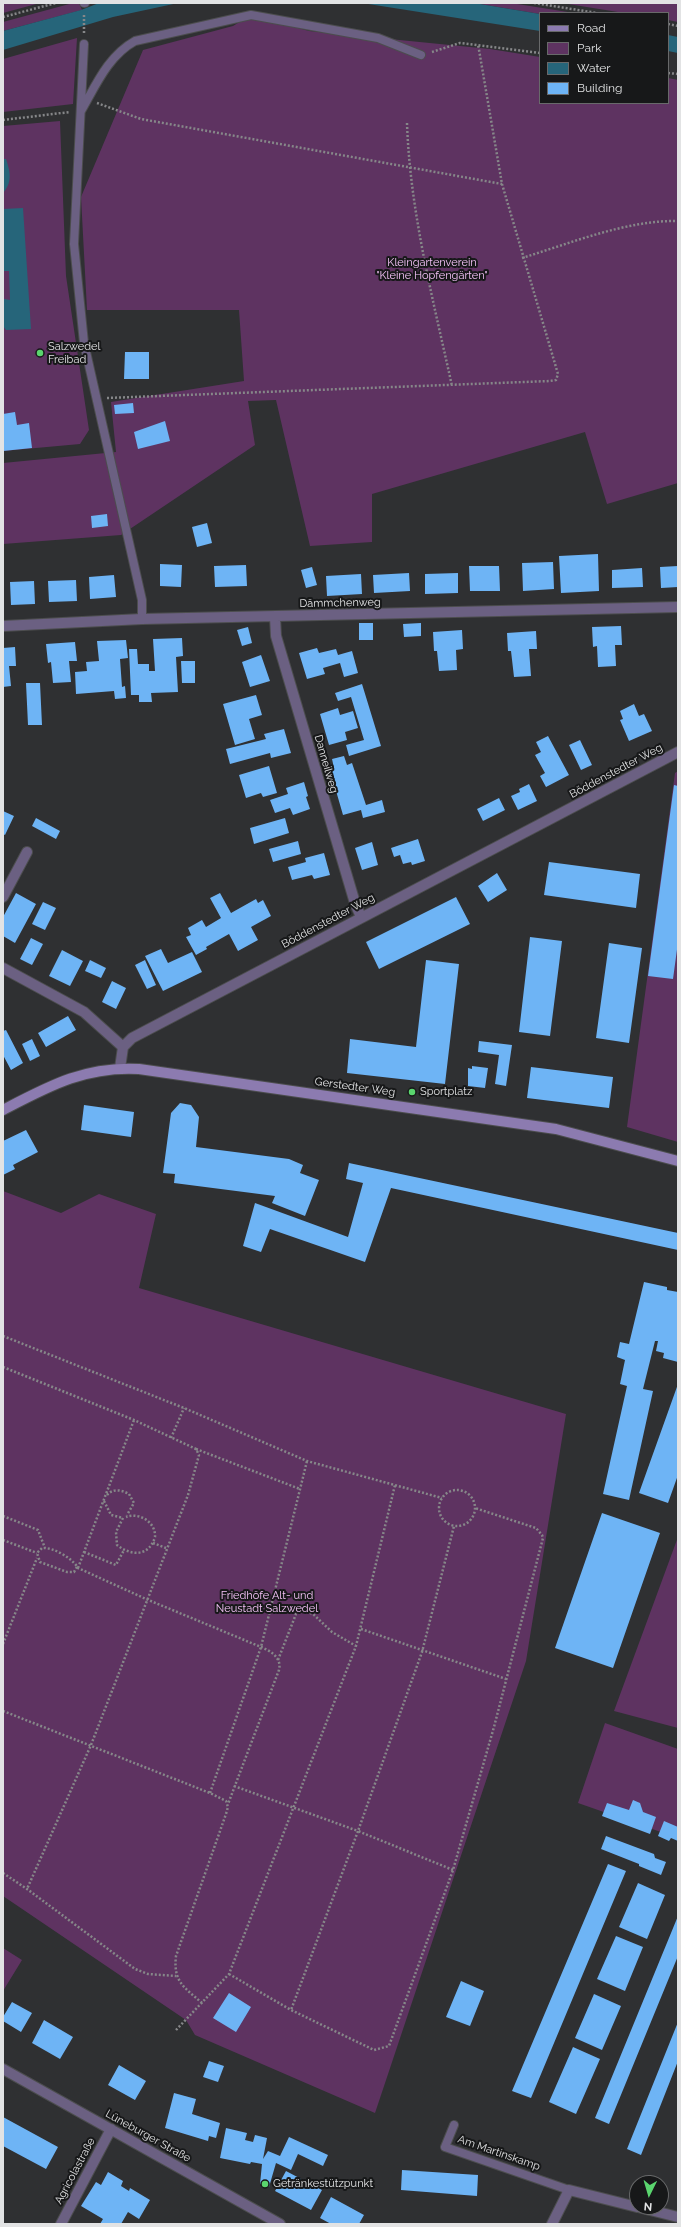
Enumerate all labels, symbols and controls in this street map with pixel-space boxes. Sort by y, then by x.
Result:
legend [539,12,669,104]
text: Road [577,21,606,35]
text: Park [577,41,602,55]
text: Water [577,61,611,75]
text: Building [577,81,623,95]
park label: Kleingartenverein "Kleine Hopfengärten" [376,256,488,282]
place label: Salzwedel Freibad [48,340,101,366]
marker: Salzwedel Freibad [35,348,45,358]
street label: Dämmchenweg [299,596,381,610]
street label: Danneilweg [311,733,341,795]
street label: Böddenstedter Weg [567,741,665,801]
street label: Böddenstedter Weg [279,891,377,951]
street label: Gerstedter Weg [314,1075,396,1099]
place label: Sportplatz [420,1085,472,1099]
marker: Sportplatz [407,1087,417,1097]
park label: Friedhöfe Alt- und Neustadt Salzwedel [216,1589,318,1615]
street label: Lüneburger Straße [103,2107,193,2165]
street label: Am Martinskamp [456,2133,542,2173]
street label: Agricolastraße [52,2136,98,2206]
north arrow [629,2175,669,2215]
place label: Getränkestützpunkt [273,2177,373,2191]
marker: Getränkestützpunkt [260,2179,270,2189]
text: N [643,2200,653,2213]

